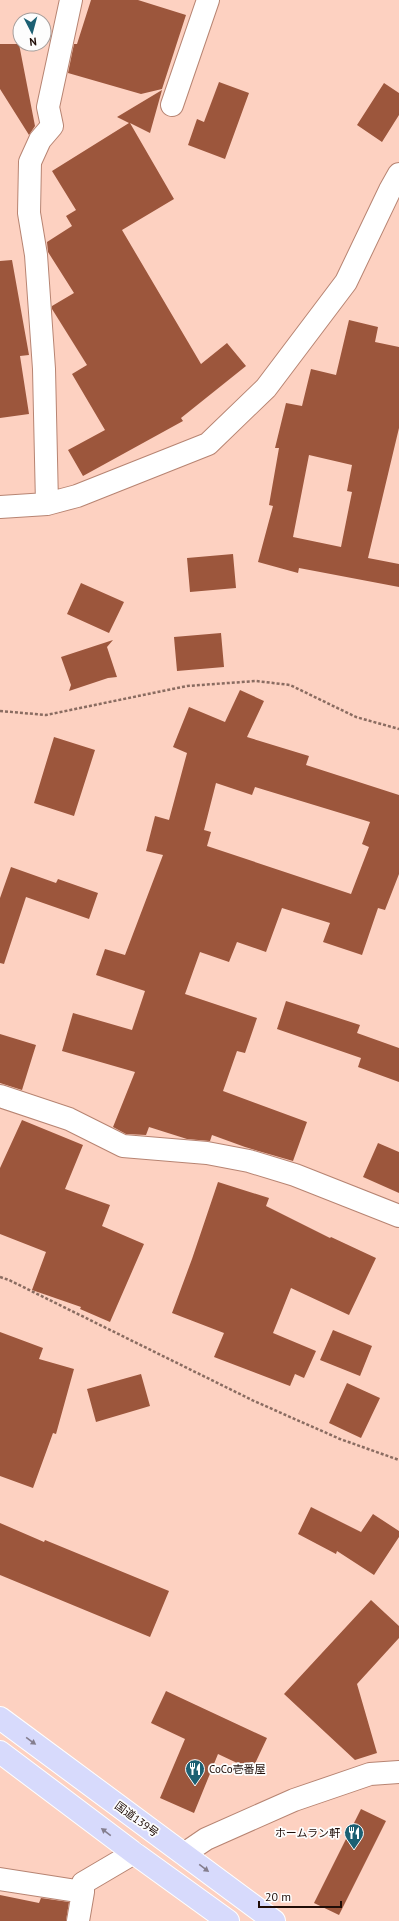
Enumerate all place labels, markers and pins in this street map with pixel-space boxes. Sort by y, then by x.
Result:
restaurant icon: CoCo壱番屋 [184,1758,206,1786]
place label: CoCo壱番屋 [209,1762,266,1776]
restaurant icon: ホームラン軒 [343,1822,365,1850]
place label: ホームラン軒 [275,1826,341,1840]

